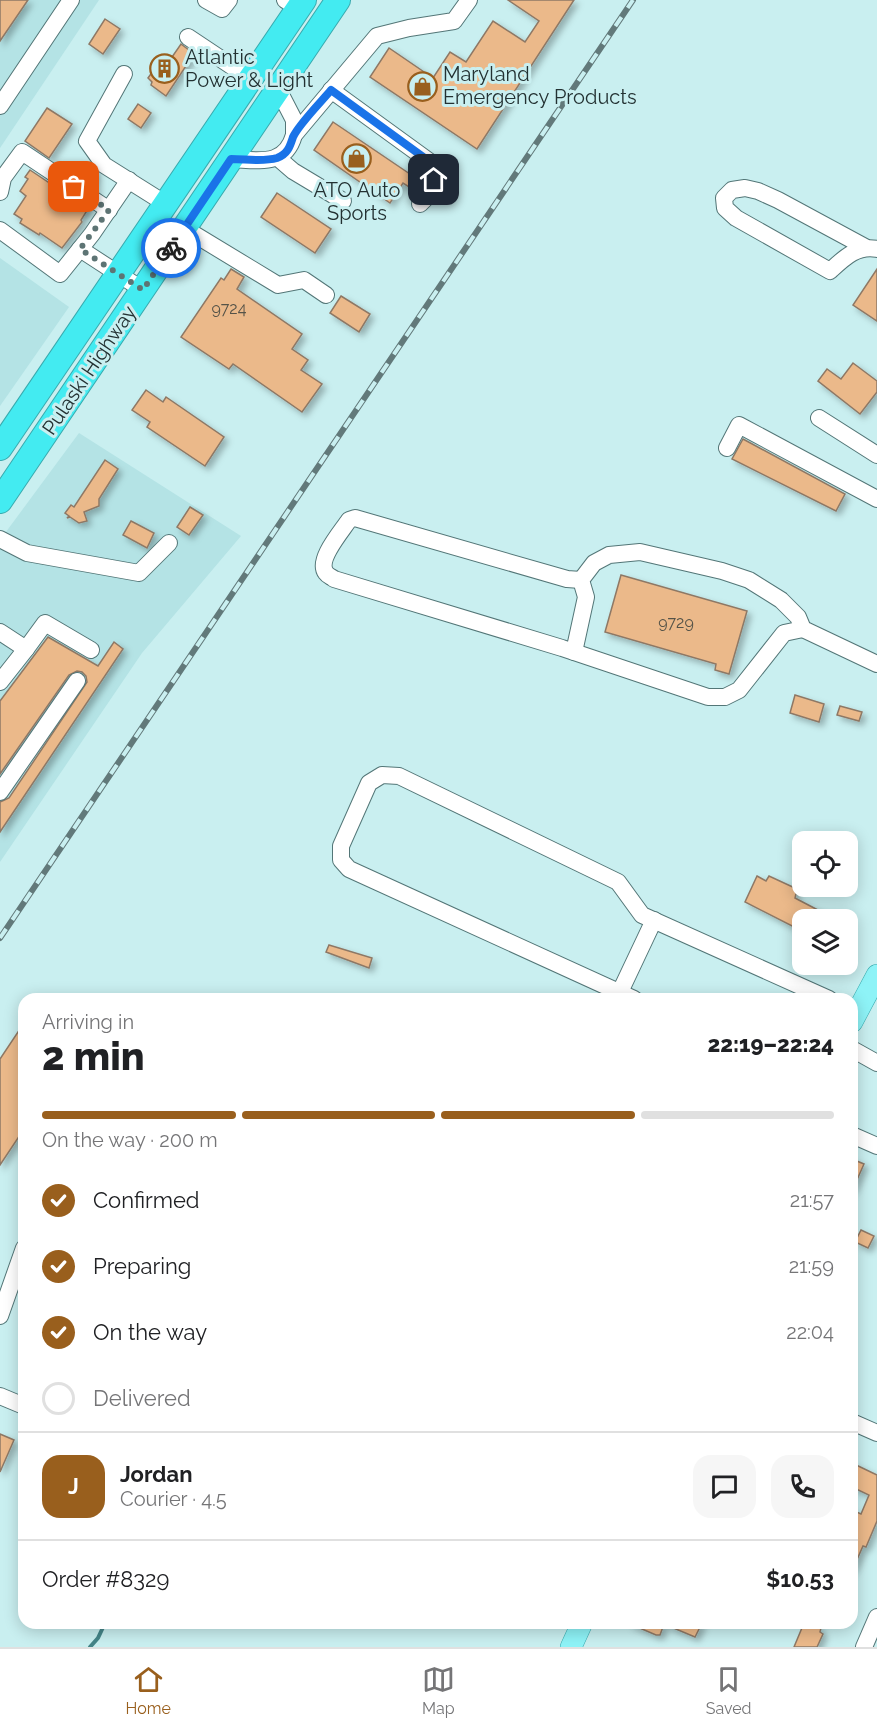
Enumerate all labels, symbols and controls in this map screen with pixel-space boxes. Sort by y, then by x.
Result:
place label: Atlantic Power & Light [185,45,313,92]
building icon: Atlantic Power & Light [148,52,180,84]
place label: Maryland Emergency Products [443,62,637,109]
shop icon: Maryland Emergency Products [406,70,438,102]
shop icon: ATO Auto Sports [341,143,373,175]
pin [408,154,459,205]
pin [48,161,99,212]
icon: home [417,163,450,196]
icon: bag [57,170,90,203]
place label: ATO Auto Sports [314,178,401,225]
courier [141,218,201,278]
icon: bike [155,232,188,265]
house number: 9724 [212,299,247,318]
street label: Pulaski Highway [37,301,141,439]
house number: 9729 [658,613,694,632]
map controls [792,831,858,975]
button: locate [792,831,858,897]
button: layers [792,909,858,975]
text: Arriving in [42,1010,134,1034]
text: 22:19–22:24 [708,1031,834,1057]
text: 2 min [42,1033,145,1079]
text: On the way · 200 m [42,1128,218,1152]
icon: check [42,1184,75,1217]
text: Confirmed [93,1187,200,1213]
text: 21:57 [790,1188,834,1212]
icon: check [42,1250,75,1283]
text: Preparing [93,1253,191,1279]
text: 21:59 [789,1254,834,1278]
icon: check [42,1316,75,1349]
text: On the way [93,1319,207,1345]
text: 22:04 [786,1320,834,1344]
text: Delivered [93,1385,191,1411]
button: chat [693,1455,756,1518]
button: phone [771,1455,834,1518]
text: Jordan [120,1461,192,1487]
text: J [68,1473,79,1499]
text: Courier · 4.5 [120,1487,227,1511]
text: Order #8329 [42,1566,169,1592]
text: $10.53 [766,1566,834,1592]
tab: Home [125,1663,171,1718]
tab: Map [422,1663,455,1718]
tab: Saved [706,1663,751,1718]

